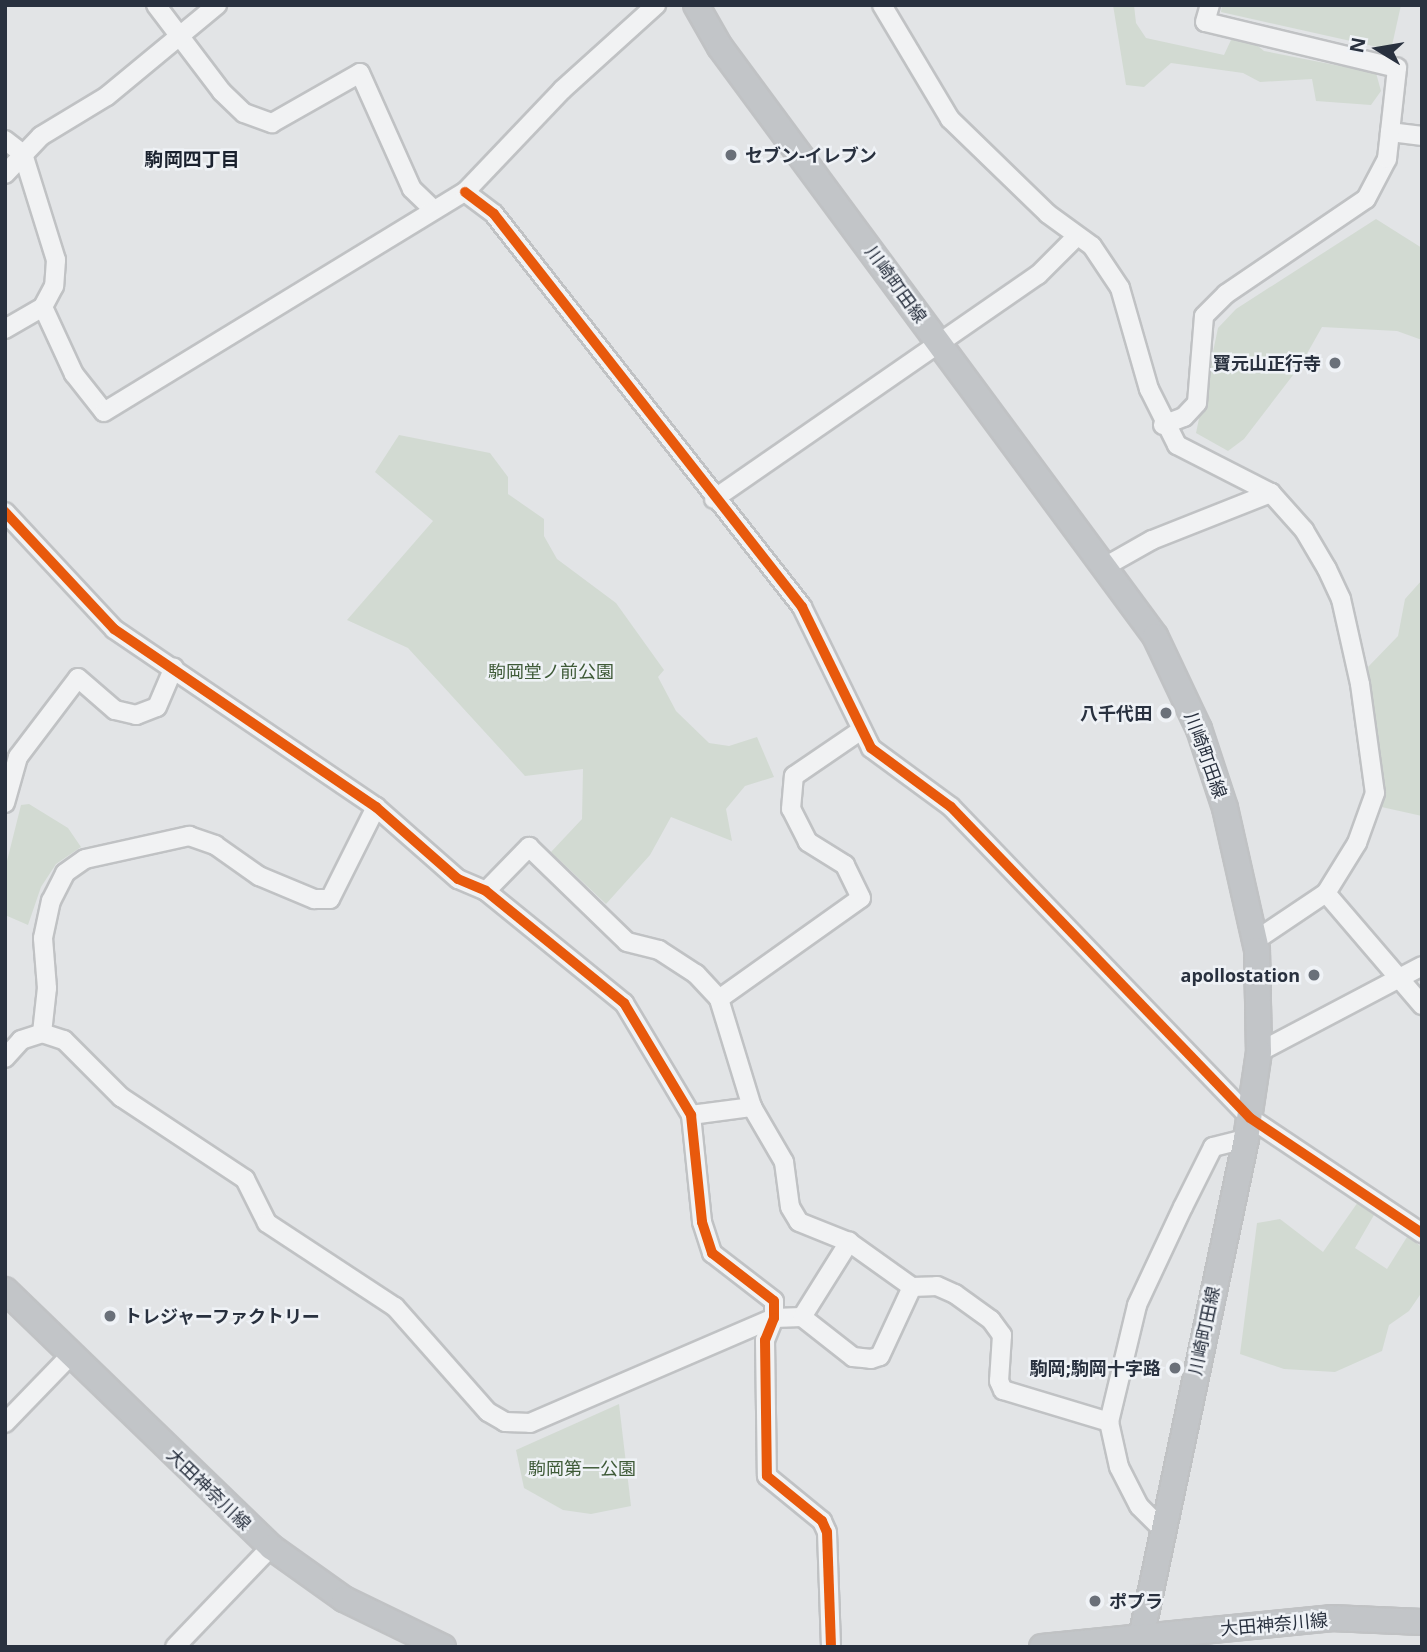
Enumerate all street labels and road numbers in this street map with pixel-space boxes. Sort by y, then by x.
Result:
street label: 川崎町田線 [861,241,931,327]
street label: 川崎町田線 [1180,709,1232,801]
street label: 川崎町田線 [1184,1285,1224,1377]
street label: 大田神奈川線 [163,1444,255,1534]
street label: 大田神奈川線 [1219,1609,1329,1639]

